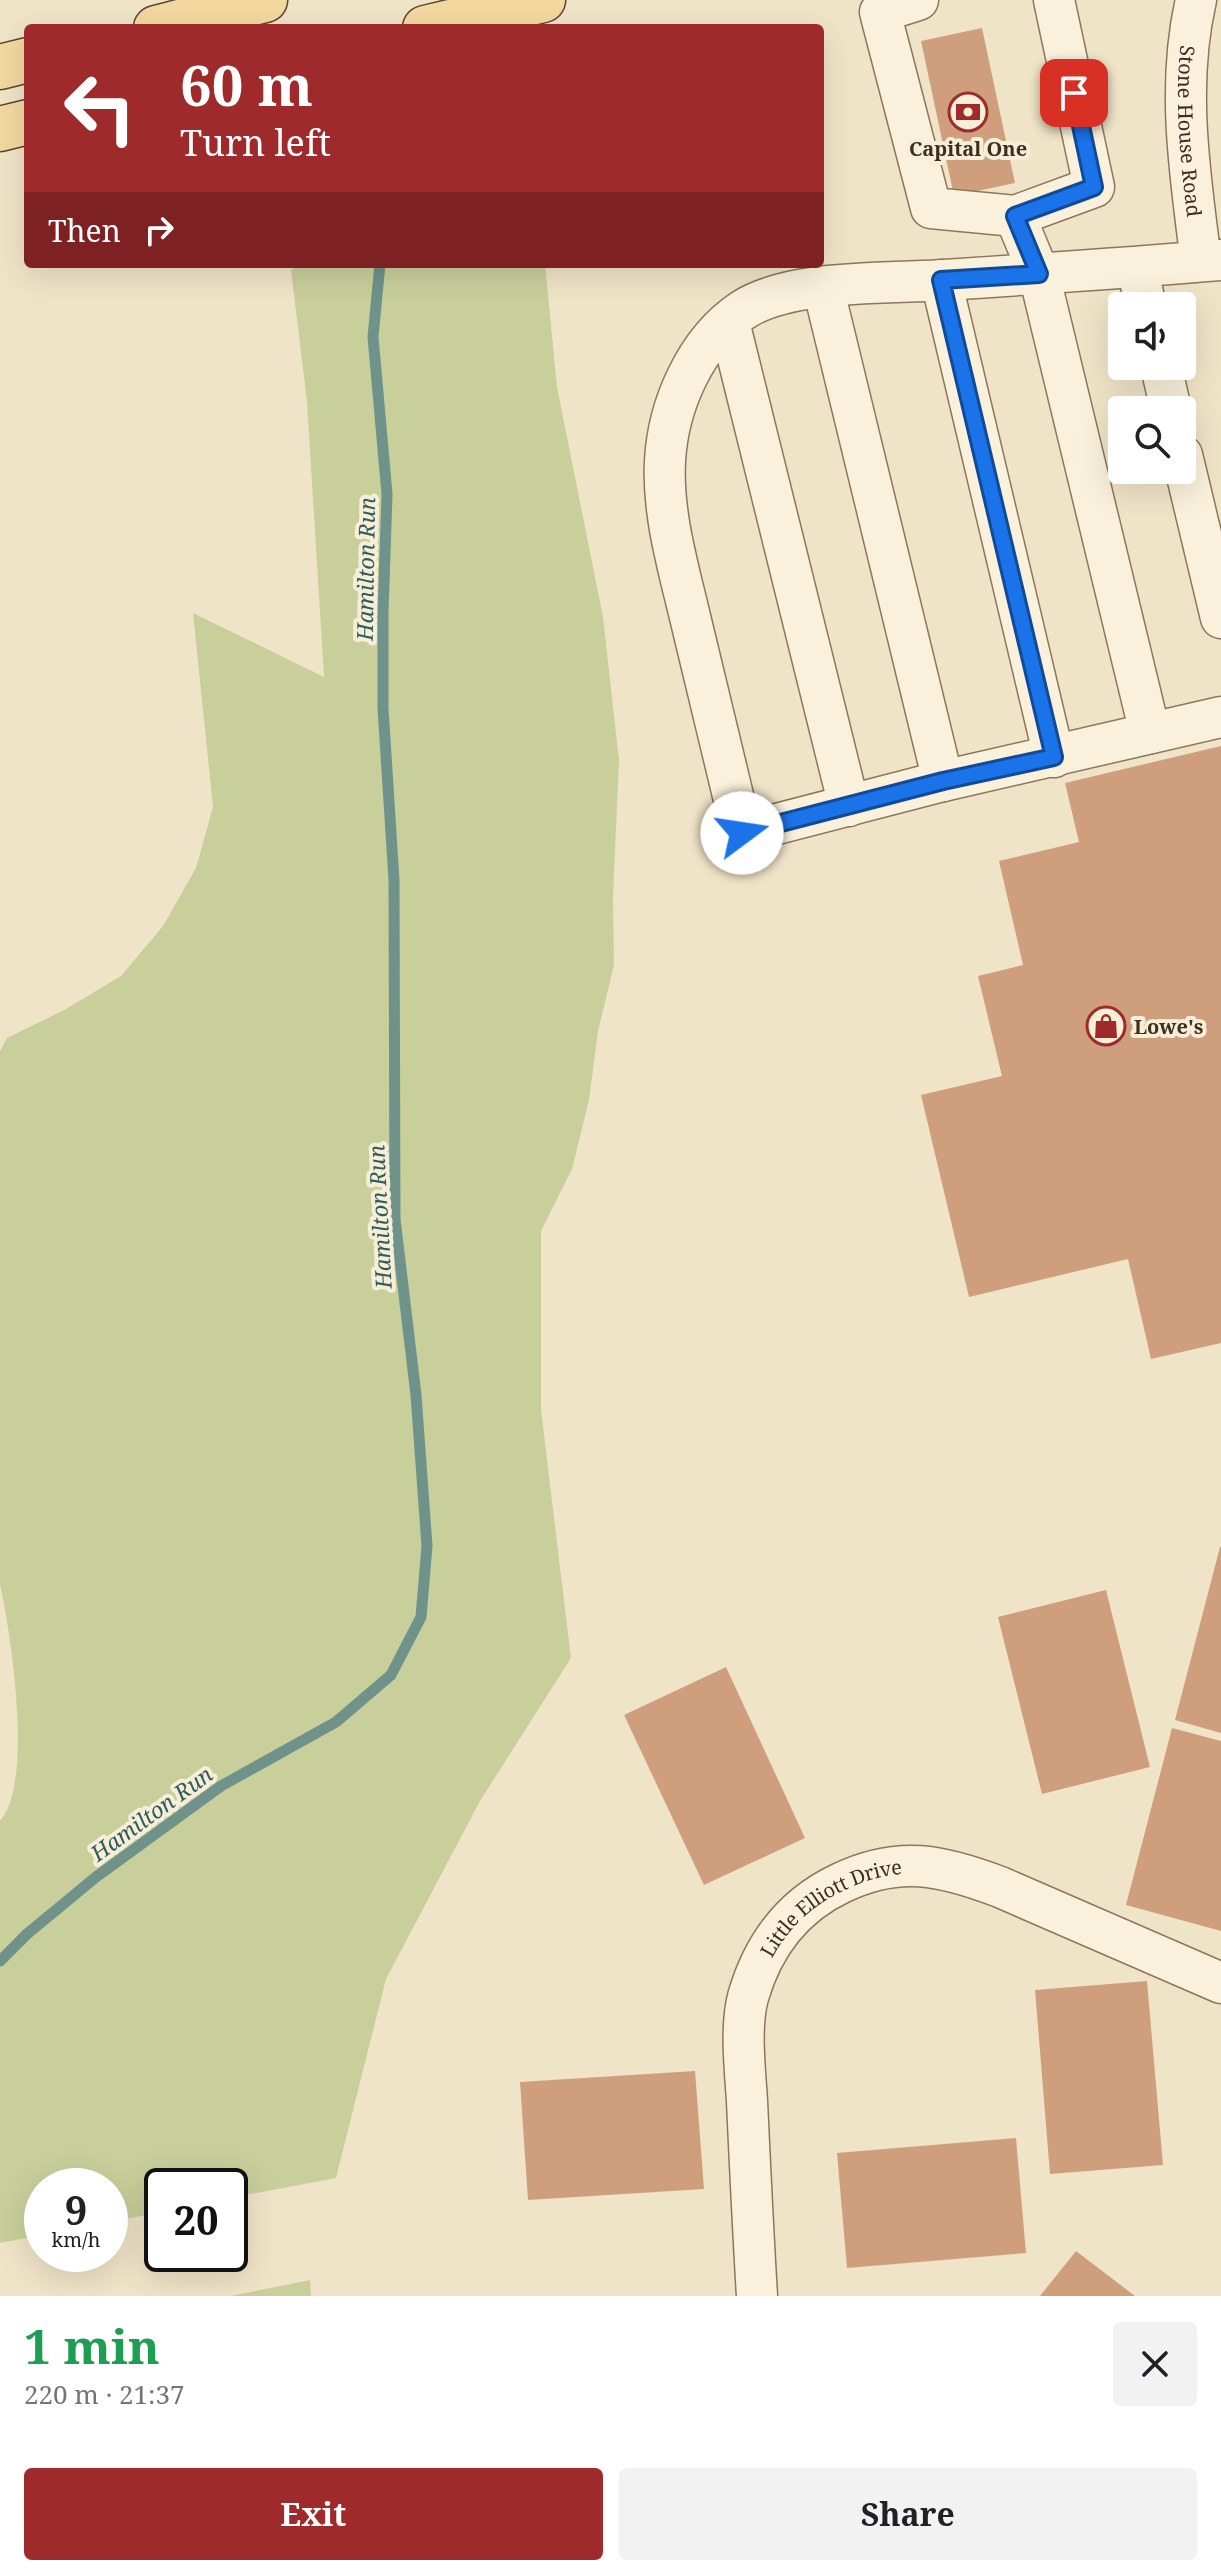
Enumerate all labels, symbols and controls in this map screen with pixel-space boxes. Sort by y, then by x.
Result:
street label: Stone House Road [1172,44,1209,218]
text: 60 m [180,46,313,122]
icon: left [48,56,152,160]
pin [1040,59,1108,127]
icon: arrive [1052,71,1096,115]
bank icon: Capital One [947,91,989,133]
text: Turn left [180,118,331,167]
place label: Capital One [909,135,1027,162]
icon: right [137,208,181,252]
text: Then [48,210,121,251]
map controls [1108,292,1196,484]
button: sound [1108,292,1196,380]
button: search [1108,396,1196,484]
water label: Hamilton Run [349,497,381,642]
position arrow [700,791,784,875]
shop icon: Lowe's [1085,1005,1127,1047]
place label: Lowe's [1134,1013,1203,1040]
water label: Hamilton Run [360,1144,398,1291]
water label: Hamilton Run [83,1759,218,1868]
street label: Little Elliott Drive [753,1853,903,1962]
speed limit sign: 20 [144,2168,248,2272]
text: 9 [65,2182,87,2237]
text: km/h [51,2226,101,2253]
text: 1 min [24,2313,160,2378]
button: close [1113,2322,1197,2406]
text: 220 m · 21:37 [24,2376,185,2412]
button: Exit [24,2468,603,2560]
button: Share [619,2468,1197,2560]

